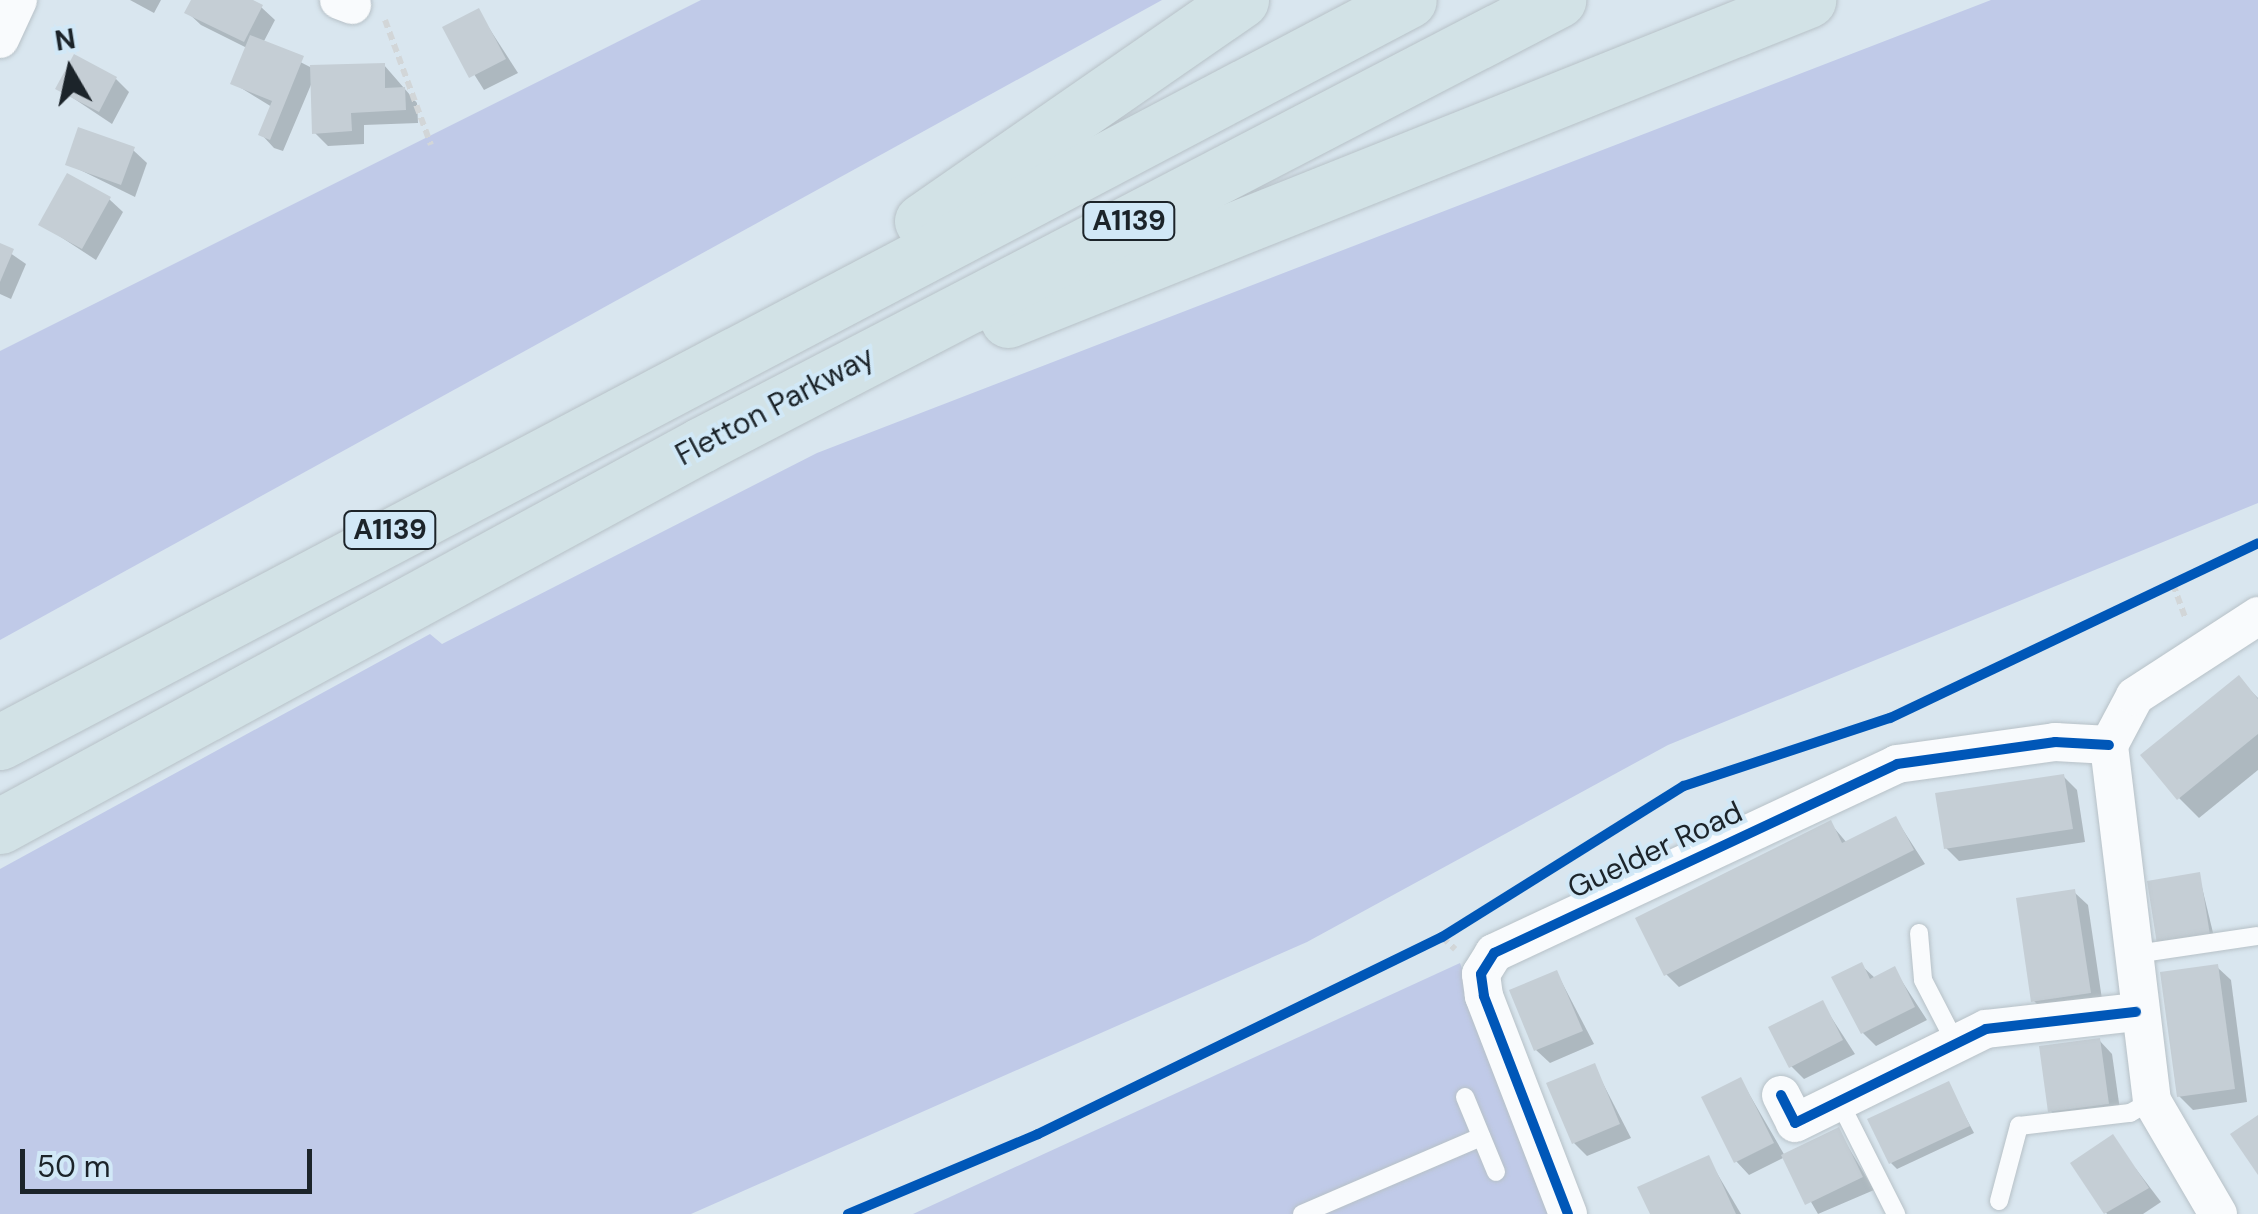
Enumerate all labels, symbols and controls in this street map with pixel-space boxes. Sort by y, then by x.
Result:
north arrow [20,20,120,120]
text: N [52,20,78,60]
road number: A1139 [1082,198,1176,244]
street label: Fletton Parkway [670,339,880,473]
road number: A1139 [342,507,438,553]
street label: Guelder Road [1562,794,1748,906]
scale bar [25,1129,318,1191]
text: 50 m [37,1147,111,1186]

